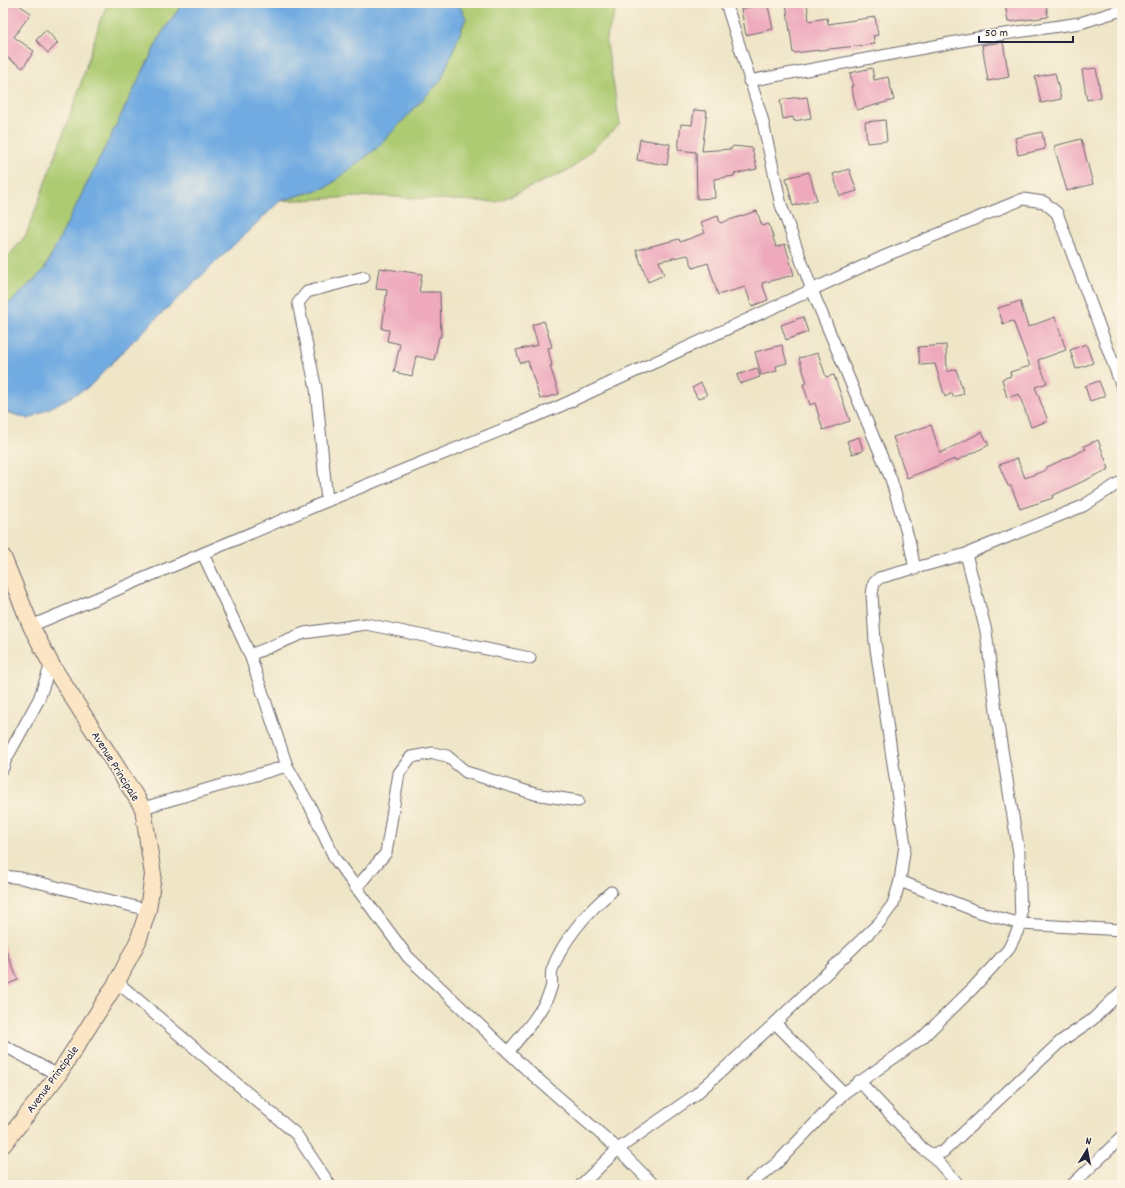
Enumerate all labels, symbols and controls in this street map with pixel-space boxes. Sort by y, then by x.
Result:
scale bar [979,18,1073,44]
text: 50 m [985,25,1008,42]
street label: Avenue Principale [86,729,143,805]
street label: Avenue Principale [23,1043,83,1117]
north arrow [1067,1130,1107,1170]
text: N [1084,1134,1093,1151]

